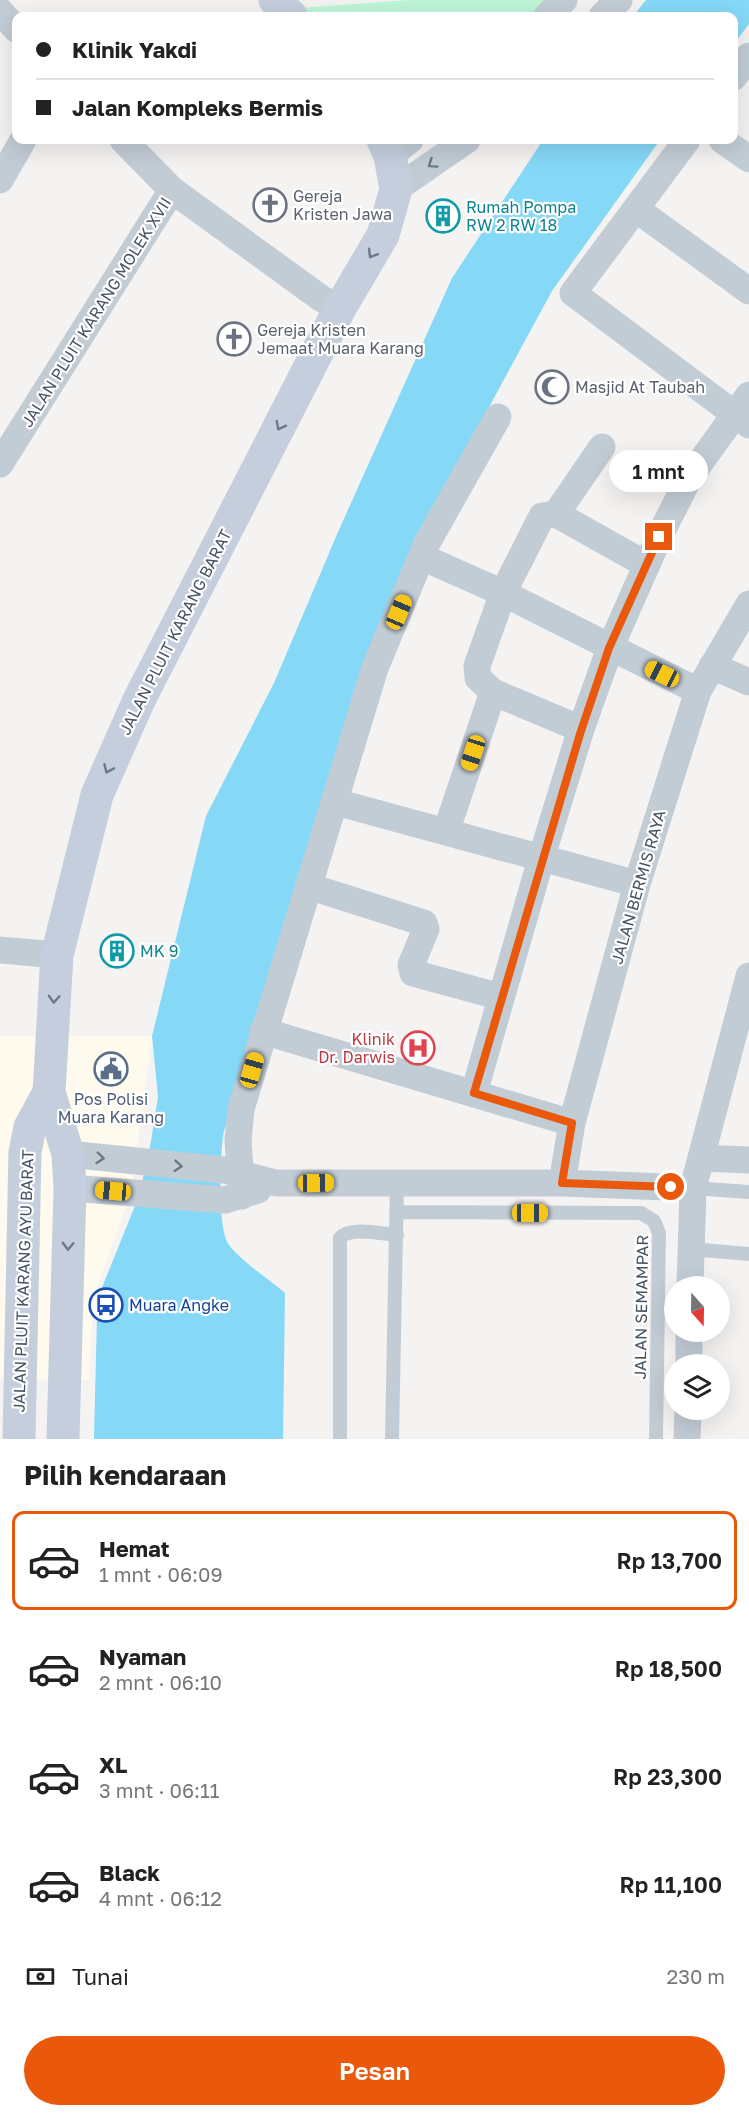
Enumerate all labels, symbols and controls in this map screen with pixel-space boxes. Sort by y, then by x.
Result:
text: Klinik Yakdi [72,36,197,63]
text: Jalan Kompleks Bermis [72,94,323,121]
one-way arrow [427,157,438,168]
place label: Gereja Kristen Jawa [293,186,392,224]
church icon: Gereja Kristen Jawa [252,187,288,223]
street label: JALAN PLUIT KARANG MOLEK XVII [17,193,175,431]
place label: Rumah Pompa RW 2 RW 18 [466,197,576,235]
building icon: Rumah Pompa RW 2 RW 18 [425,198,461,234]
one-way arrow [367,248,379,258]
place label: Gereja Kristen Jemaat Muara Karang [257,320,424,358]
church icon: Gereja Kristen Jemaat Muara Karang [216,321,252,357]
mosque icon: Masjid At Taubah [534,369,570,405]
place label: Masjid At Taubah [575,377,705,397]
one-way arrow [275,420,287,431]
callout: 1 mnt [610,450,708,492]
text: 1 mnt [632,459,685,483]
route end [645,523,672,550]
street label: JALAN PLUIT KARANG BARAT [114,526,236,738]
car [384,592,414,632]
car [642,658,682,690]
car [459,733,487,773]
one-way arrow [103,763,115,774]
street label: JALAN BERMIS RAYA [606,807,670,966]
building icon: MK 9 [99,933,135,969]
place label: MK 9 [140,941,178,961]
one-way arrow [48,994,61,1003]
place label: Klinik Dr. Darwis [318,1029,395,1067]
hospital icon: Klinik Dr. Darwis [400,1030,436,1066]
car [238,1050,266,1090]
public building icon: Pos Polisi Muara Karang [93,1051,129,1087]
place label: Pos Polisi Muara Karang [58,1089,164,1127]
street label: JALAN PLUIT KARANG AYU BARAT [8,1149,38,1413]
one-way arrow [95,1151,104,1164]
one-way arrow [174,1159,183,1172]
route start [657,1173,684,1200]
car [298,1174,334,1192]
car [94,1180,132,1202]
car [512,1204,548,1222]
street label: JALAN SEMAMPAR [630,1234,652,1379]
one-way arrow [62,1242,74,1251]
north arrow [664,1276,730,1342]
map controls [664,1276,730,1420]
bus stop icon: Muara Angke [88,1287,124,1323]
place label: Muara Angke [129,1295,229,1315]
button: layers [664,1354,730,1420]
text: Pilih kendaraan [24,1459,226,1491]
icon: car [27,1534,81,1588]
text: Hemat [99,1535,170,1562]
text: Rp 13,700 [617,1547,722,1574]
text: 1 mnt · 06:09 [99,1562,223,1586]
icon: car [27,1642,81,1696]
text: Nyaman [99,1643,186,1670]
text: Rp 18,500 [615,1655,722,1682]
text: 2 mnt · 06:10 [99,1670,222,1694]
icon: car [27,1750,81,1804]
text: XL [99,1751,127,1778]
text: Rp 23,300 [613,1763,722,1790]
text: 3 mnt · 06:11 [99,1778,219,1802]
icon: car [27,1858,81,1912]
text: Black [99,1859,160,1886]
text: Rp 11,100 [620,1871,722,1898]
text: 4 mnt · 06:12 [99,1886,222,1910]
icon: cash [24,1960,57,1993]
text: Tunai [72,1963,129,1990]
text: 230 m [667,1964,725,1988]
button: Pesan [24,2036,725,2105]

